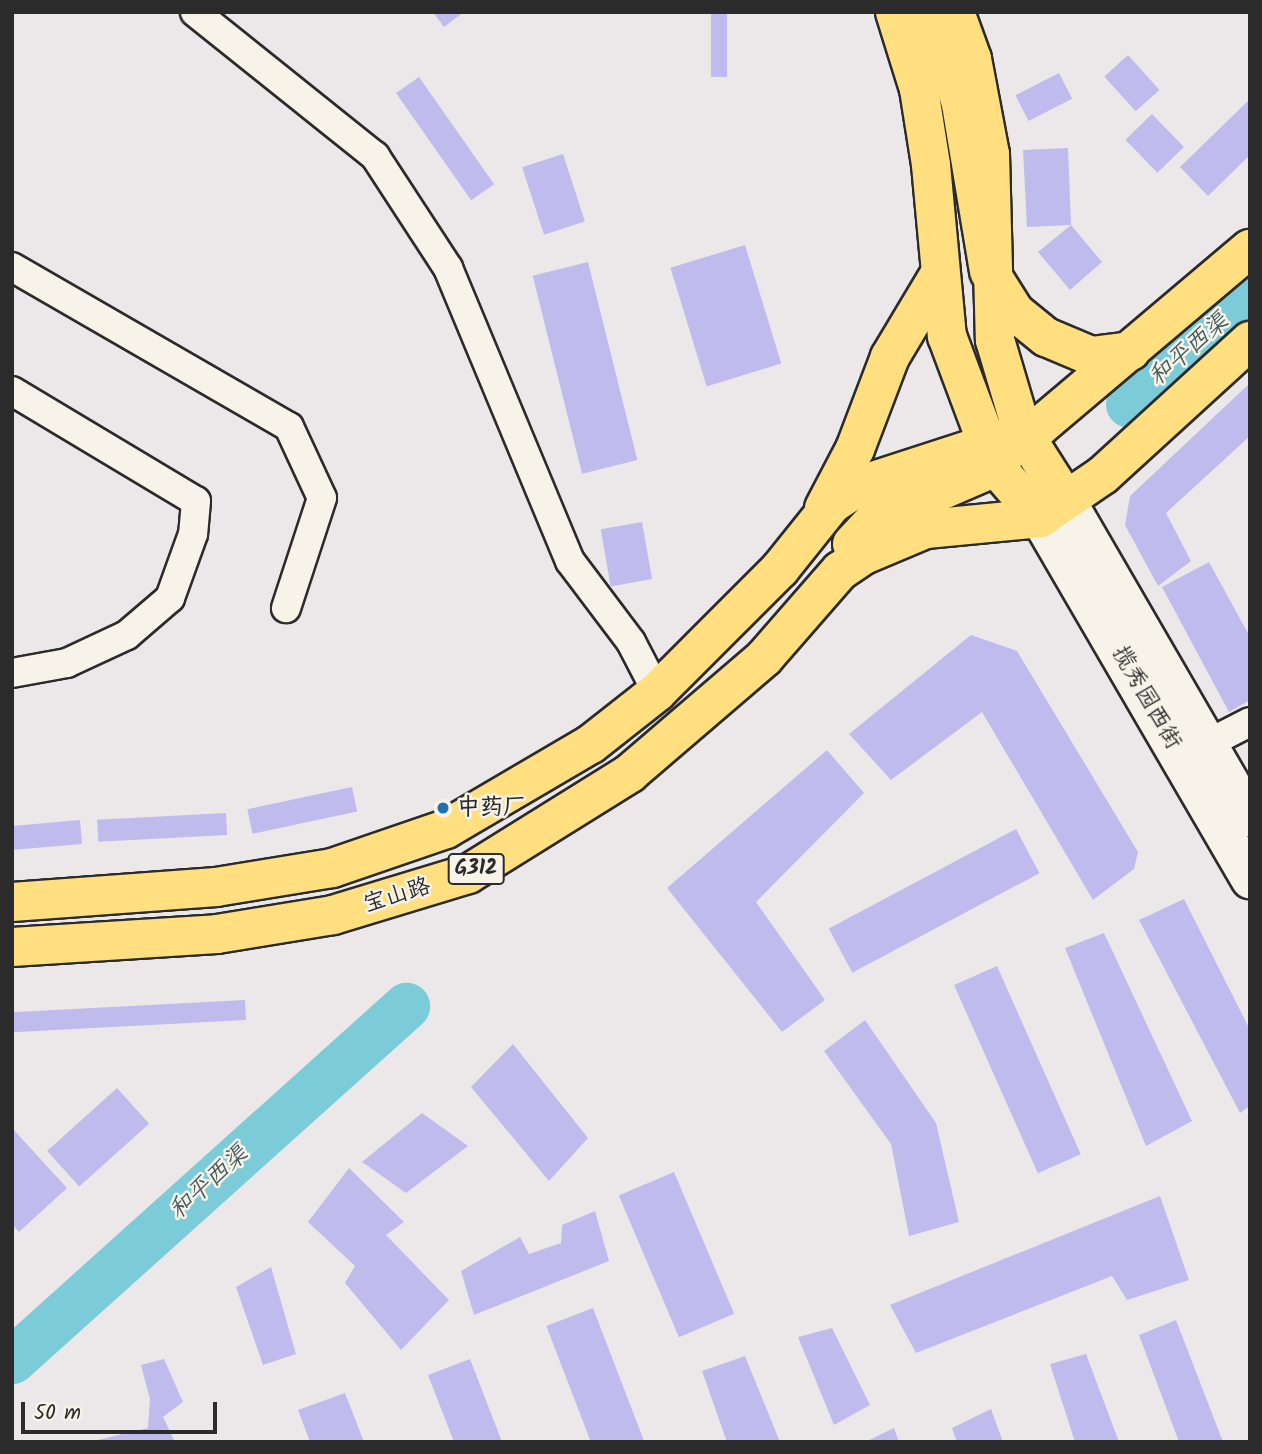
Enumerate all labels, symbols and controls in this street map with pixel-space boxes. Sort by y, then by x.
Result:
water label: 和平西渠 [1143,308,1235,392]
street label: 揽秀园西街 [1105,641,1187,755]
place label: 中药厂 [457,794,526,822]
marker: 中药厂 [435,800,451,816]
road number: G312 [446,852,506,886]
street label: 宝山路 [360,873,434,919]
water label: 和平西渠 [164,1140,254,1226]
scale bar [24,1388,220,1432]
text: 50 m [34,1397,81,1430]

